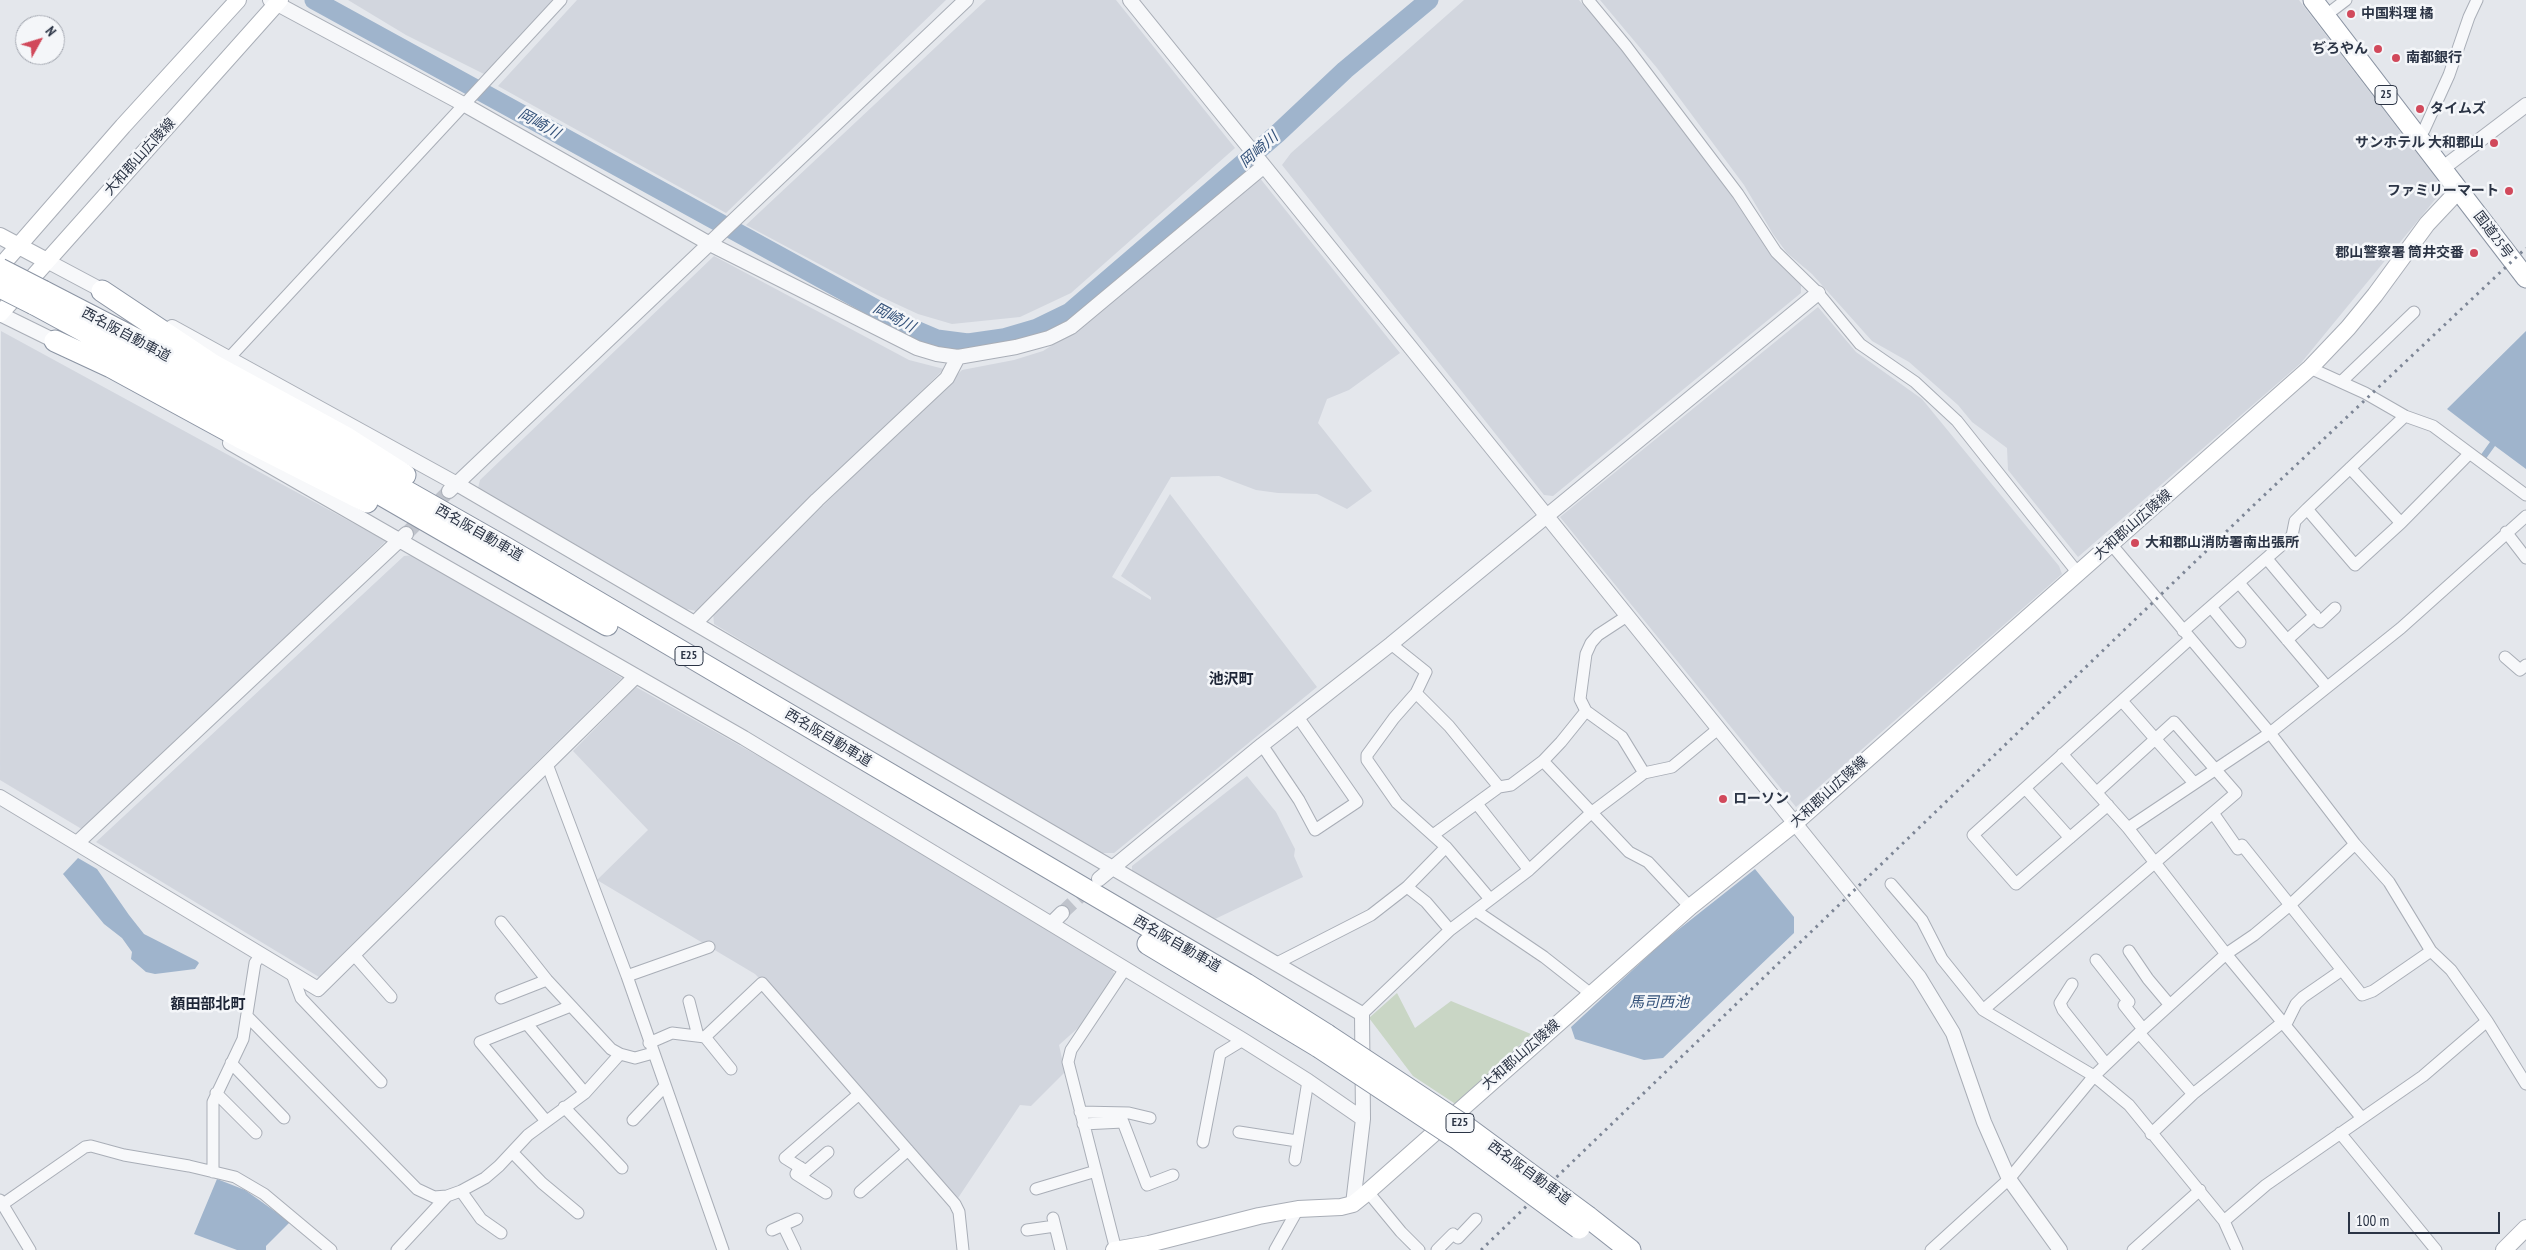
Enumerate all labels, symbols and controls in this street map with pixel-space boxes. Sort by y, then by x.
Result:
place label: 中国料理 橘 [2361,6,2434,22]
marker: 中国料理 橘 [2345,8,2357,20]
north arrow [15,15,65,65]
text: N [42,23,60,40]
place label: ぢろやん [2312,41,2368,57]
marker: ぢろやん [2372,43,2384,55]
place label: 南都銀行 [2406,50,2462,66]
marker: 南都銀行 [2390,52,2402,64]
road number: 25 [2375,86,2397,104]
place label: タイムズ [2430,101,2486,117]
marker: タイムズ [2414,103,2426,115]
water label: 岡崎川 [515,105,563,143]
street label: 大和郡山広陵線 [101,115,179,199]
water label: 岡崎川 [1236,128,1282,172]
place label: サンホテル 大和郡山 [2355,135,2484,151]
marker: サンホテル 大和郡山 [2488,137,2500,149]
place label: ファミリーマート [2387,183,2499,199]
marker: ファミリーマート [2503,185,2515,197]
street label: 国道25号 [2470,208,2516,262]
place label: 郡山警察署 筒井交番 [2335,245,2464,261]
marker: 郡山警察署 筒井交番 [2468,247,2480,259]
water label: 岡崎川 [870,299,918,337]
street label: 西名阪自動車道 [79,305,173,365]
street label: 大和郡山広陵線 [2091,487,2175,563]
street label: 西名阪自動車道 [432,501,526,565]
place label: 大和郡山消防署南出張所 [2145,535,2299,551]
marker: 大和郡山消防署南出張所 [2129,537,2141,549]
road number: E25 [675,646,703,666]
district label: 池沢町 [1209,671,1253,689]
street label: 西名阪自動車道 [782,706,874,770]
street label: 大和郡山広陵線 [1787,753,1871,831]
place label: ローソン [1733,791,1789,807]
marker: ローソン [1717,793,1729,805]
street label: 西名阪自動車道 [1130,912,1224,976]
water label: 馬司西池 [1629,994,1689,1012]
district label: 額田部北町 [171,996,245,1014]
street label: 大和郡山広陵線 [1479,1017,1563,1093]
road number: E25 [1446,1114,1474,1132]
street label: 西名阪自動車道 [1484,1137,1574,1209]
scale bar [2351,1202,2504,1234]
text: 100 m [2356,1211,2389,1230]

